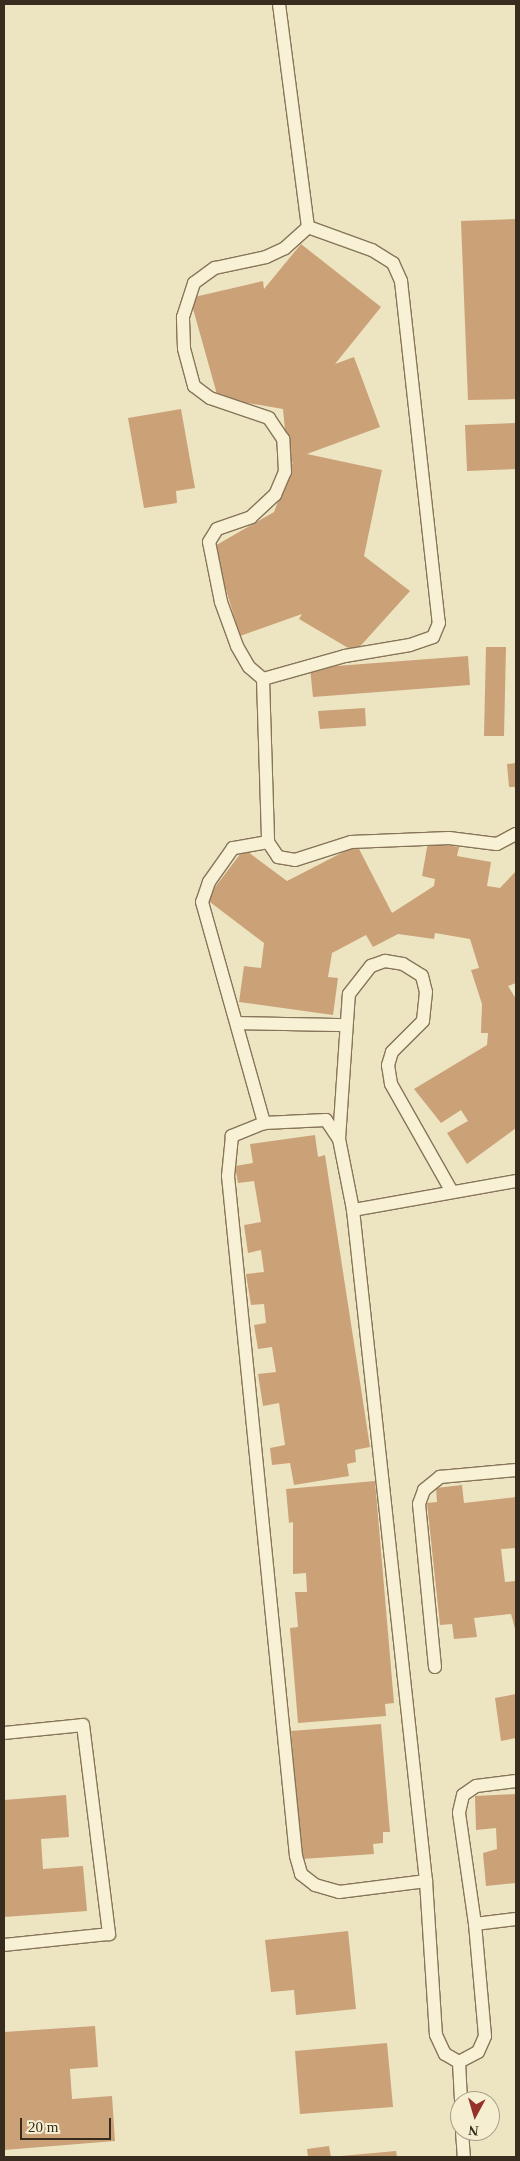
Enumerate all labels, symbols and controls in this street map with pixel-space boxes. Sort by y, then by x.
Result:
north arrow [450,2091,500,2141]
scale bar [22,2108,114,2140]
text: 20 m [28,2119,58,2135]
text: N [468,2122,479,2138]

